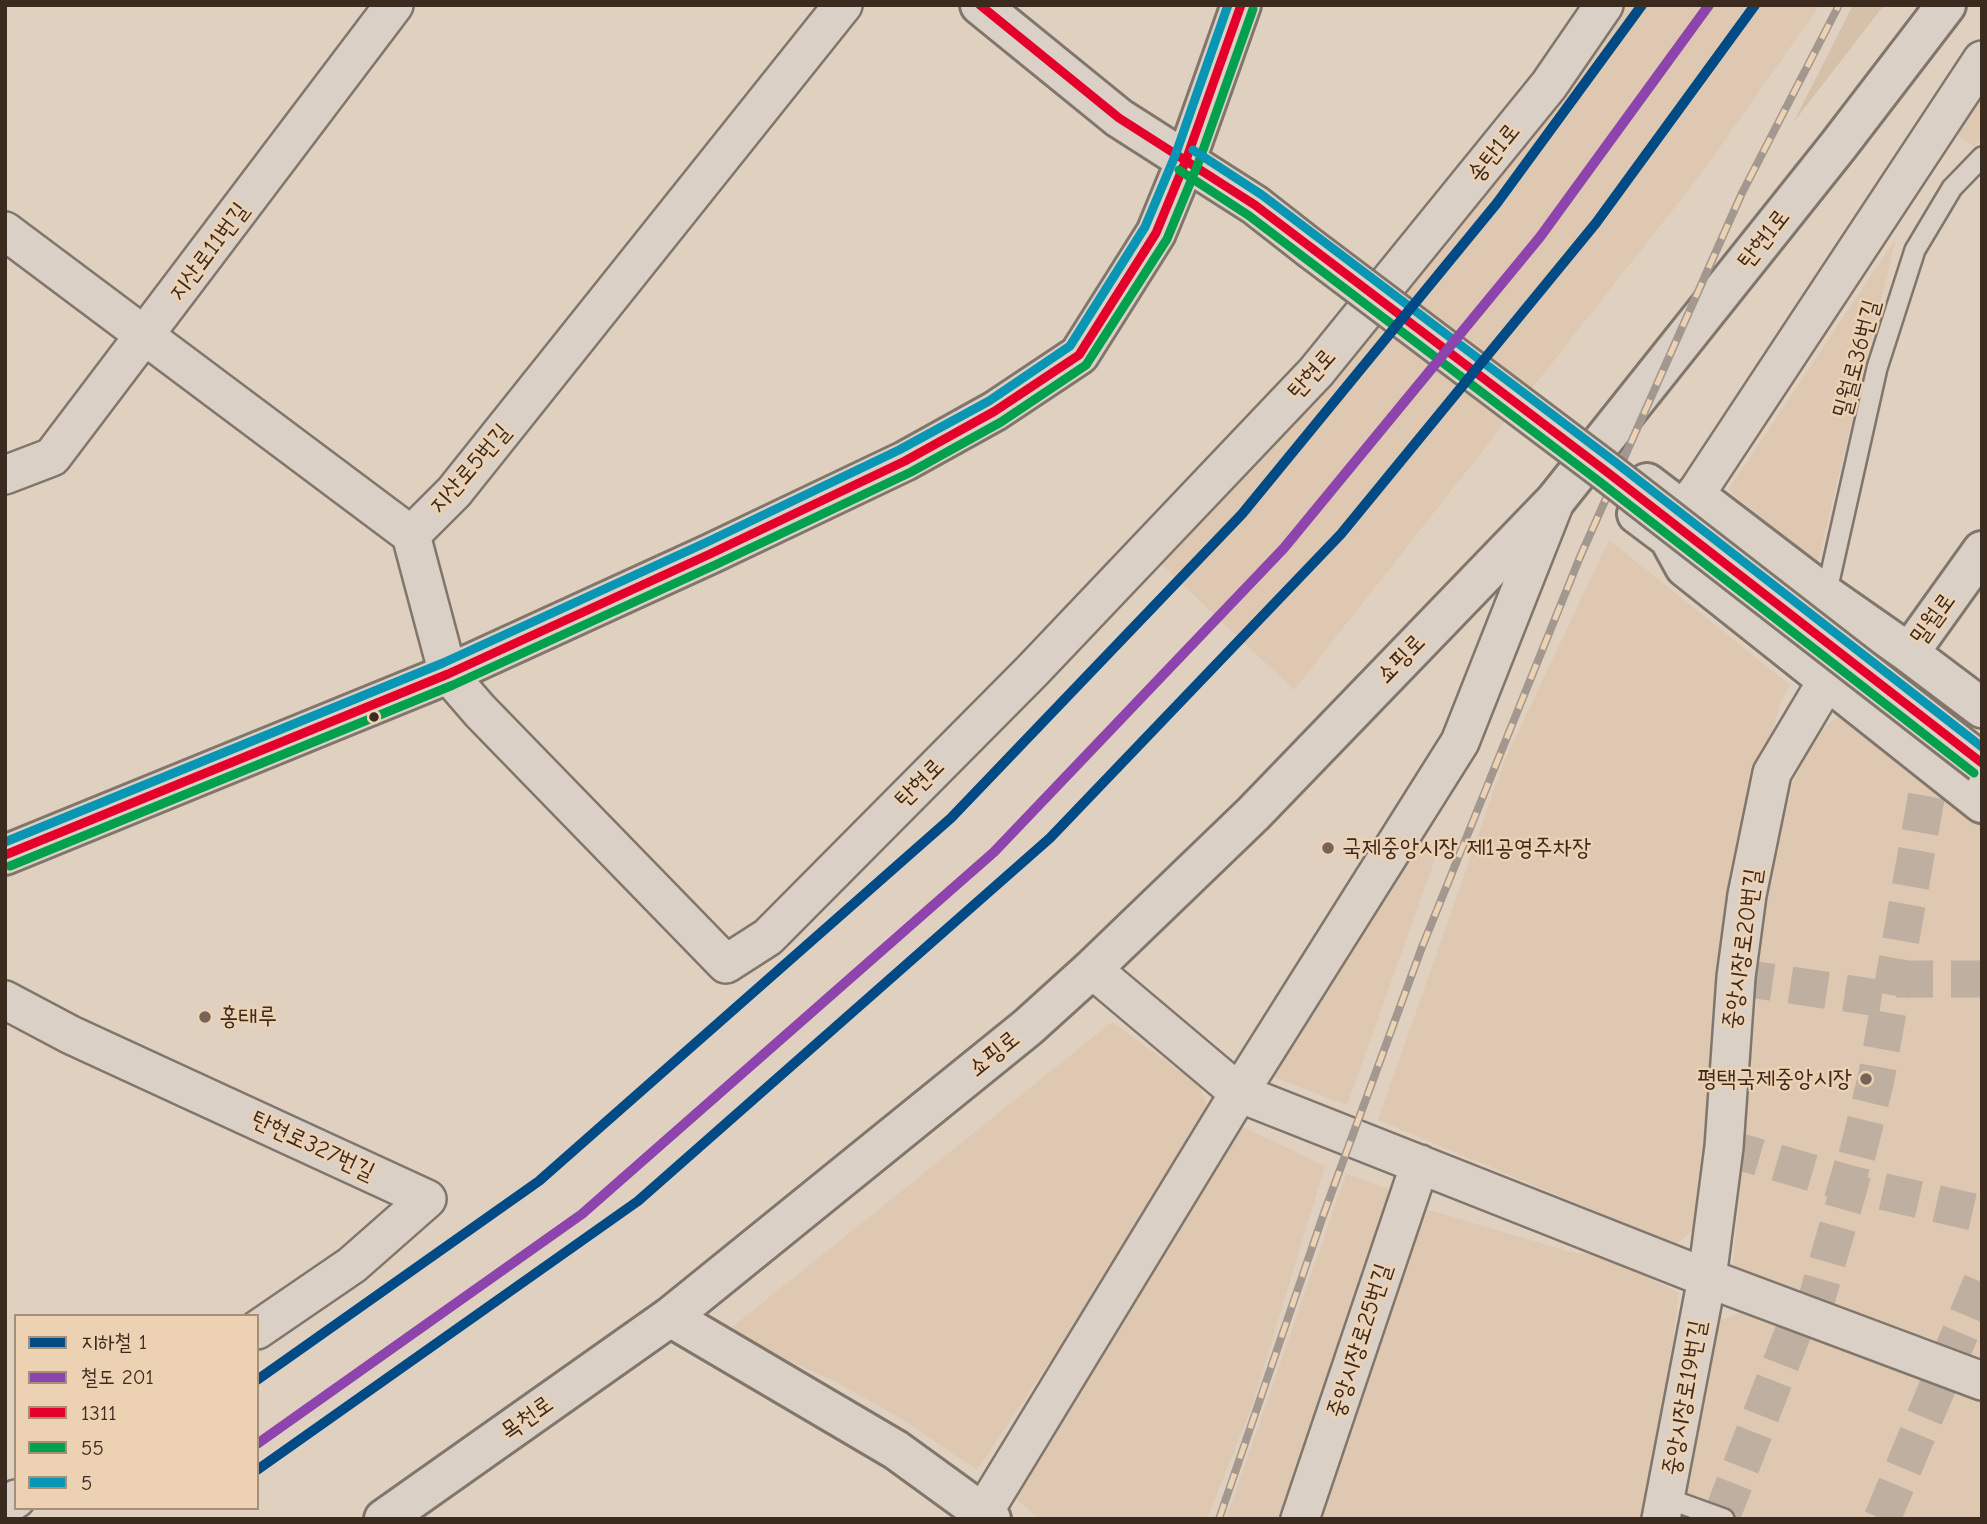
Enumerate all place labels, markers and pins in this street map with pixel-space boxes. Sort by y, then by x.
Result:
unlabelled marker [367,710,381,724]
place label: 국제중앙시장 제1공영주차장 [1342,834,1591,862]
marker: 국제중앙시장 제1공영주차장 [1320,840,1336,856]
place label: 홍태루 [219,1003,277,1031]
marker: 홍태루 [197,1009,213,1025]
place label: 평택국제중앙시장 [1698,1065,1852,1093]
marker: 평택국제중앙시장 [1858,1071,1874,1087]

